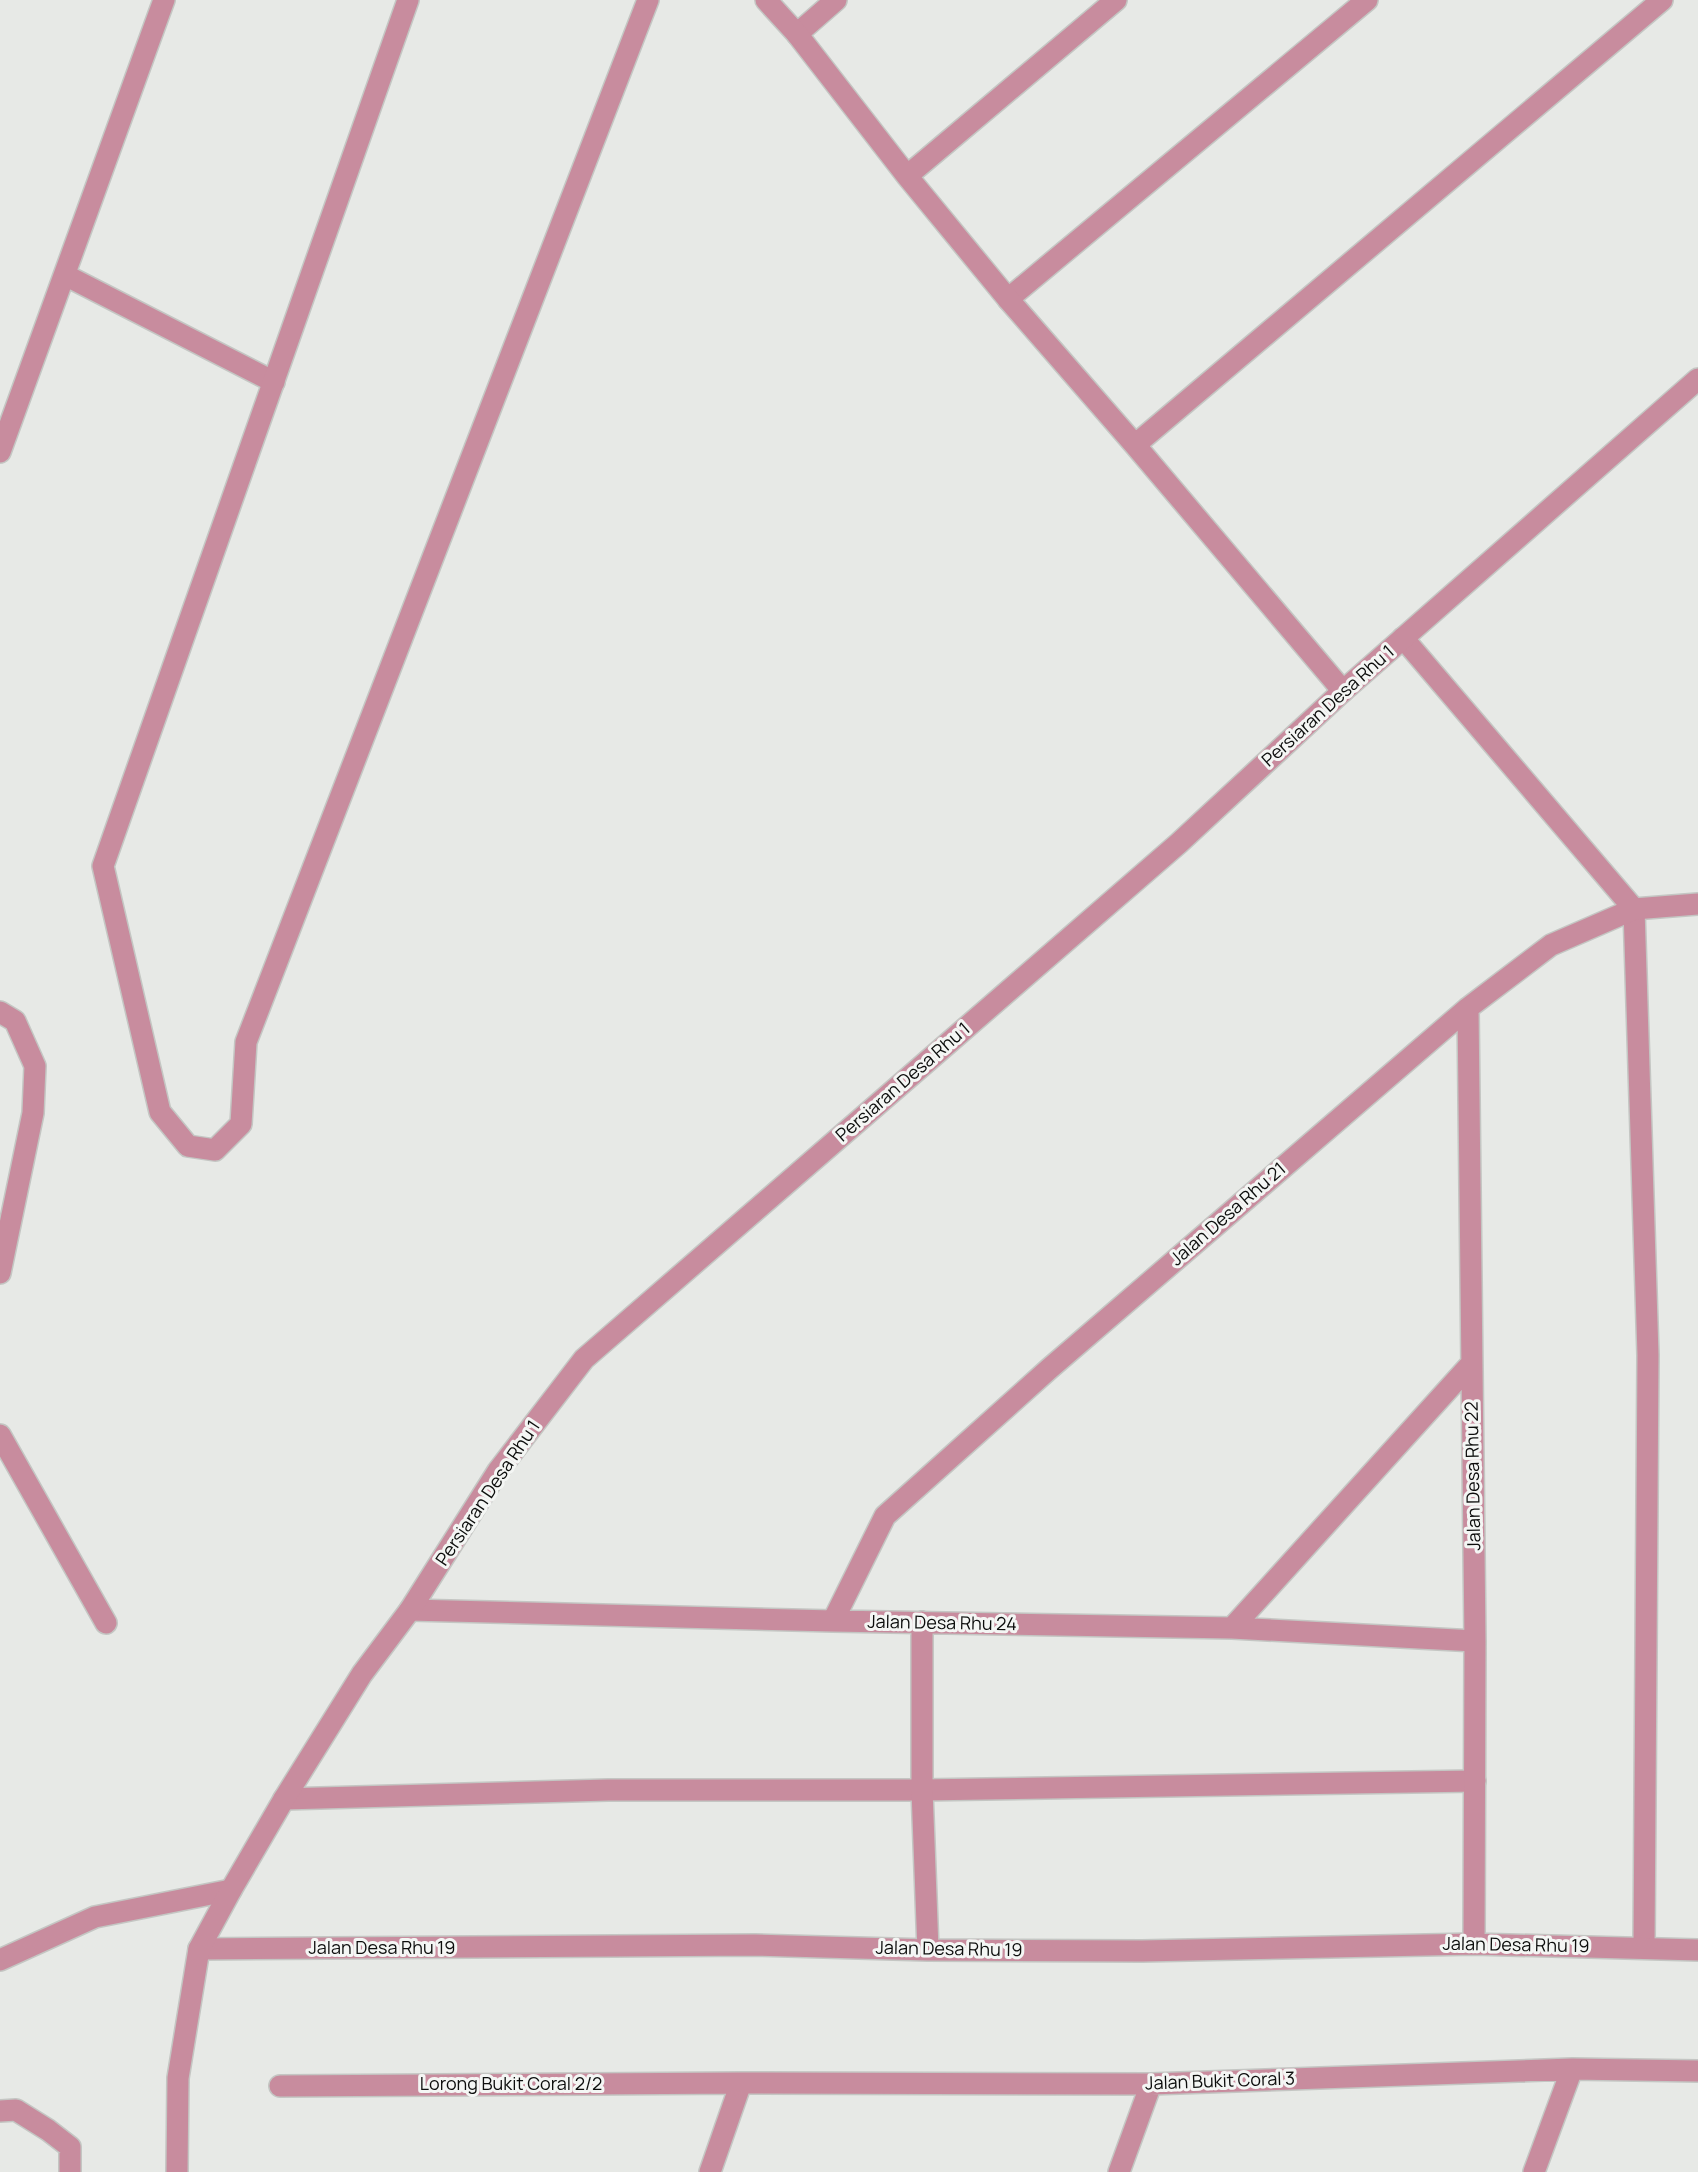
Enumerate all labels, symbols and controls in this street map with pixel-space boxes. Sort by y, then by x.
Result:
street label: Persiaran Desa Rhu 1 [1256,639,1399,771]
street label: Persiaran Desa Rhu 1 [830,1016,975,1146]
street label: Jalan Desa Rhu 21 [1164,1156,1290,1270]
street label: Jalan Desa Rhu 22 [1459,1401,1485,1551]
street label: Persiaran Desa Rhu 1 [430,1415,545,1570]
street label: Jalan Desa Rhu 24 [867,1609,1017,1635]
street label: Jalan Desa Rhu 19 [1442,1931,1590,1957]
street label: Jalan Desa Rhu 19 [308,1935,456,1959]
street label: Jalan Desa Rhu 19 [875,1935,1023,1961]
street label: Jalan Bukit Coral 3 [1145,2065,1295,2095]
street label: Lorong Bukit Coral 2/2 [420,2071,602,2095]

